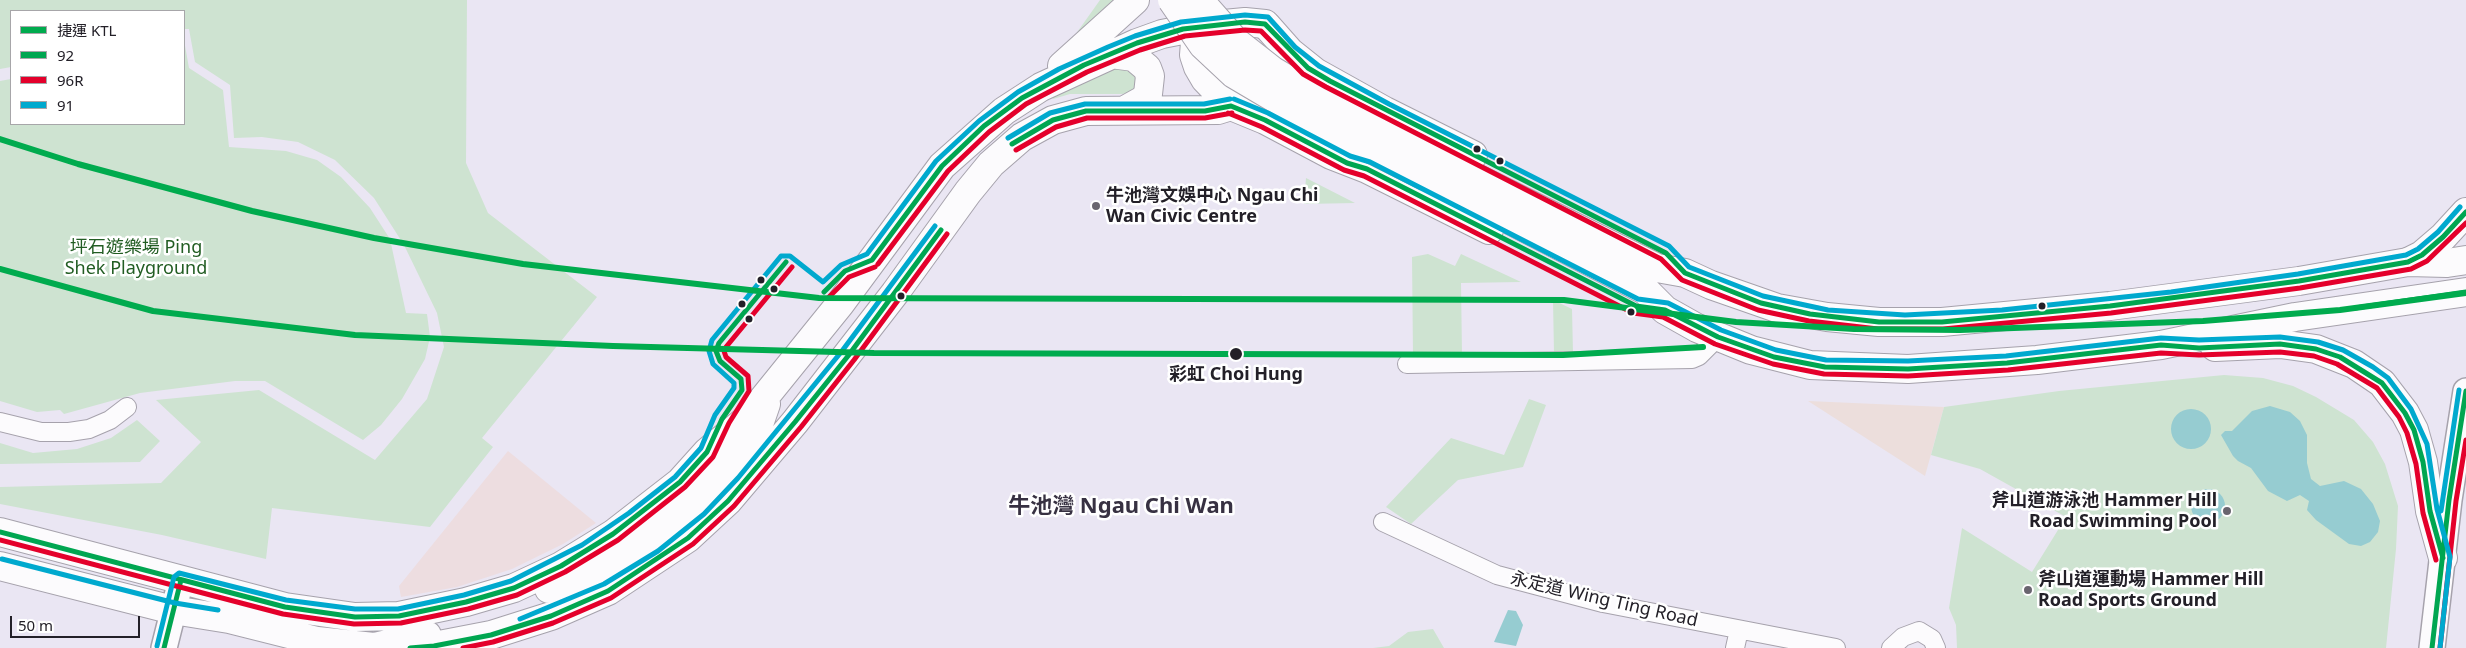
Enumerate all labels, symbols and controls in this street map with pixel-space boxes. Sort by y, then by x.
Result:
legend [10,10,185,125]
text: 捷運 KTL [57,20,116,40]
text: 92 [57,45,74,65]
text: 96R [57,70,84,90]
text: 91 [57,95,74,115]
unlabelled marker [1472,144,1482,154]
unlabelled marker [1495,156,1505,166]
place label: 牛池灣文娛中心 Ngau Chi Wan Civic Centre [1106,185,1318,228]
marker: 牛池灣文娛中心 Ngau Chi Wan Civic Centre [1090,200,1102,212]
park label: 坪石遊樂場 Ping Shek Playground [65,237,207,280]
unlabelled marker [756,275,766,285]
unlabelled marker [769,284,779,294]
unlabelled marker [896,291,906,301]
unlabelled marker [737,299,747,309]
unlabelled marker [2037,301,2047,311]
unlabelled marker [1626,307,1636,317]
unlabelled marker [744,314,754,324]
marker: 彩虹 Choi Hung [1228,346,1244,362]
place label: 彩虹 Choi Hung [1169,364,1303,386]
place label: 斧山道游泳池 Hammer Hill Road Swimming Pool [1991,490,2217,532]
district label: 牛池灣 Ngau Chi Wan [1008,494,1234,520]
marker: 斧山道游泳池 Hammer Hill Road Swimming Pool [2221,505,2233,517]
street label: 永定道 Wing Ting Road [1508,568,1700,632]
place label: 斧山道運動場 Hammer Hill Road Sports Ground [2038,569,2264,612]
marker: 斧山道運動場 Hammer Hill Road Sports Ground [2022,584,2034,596]
scale bar [12,606,142,638]
text: 50 m [18,615,53,635]

